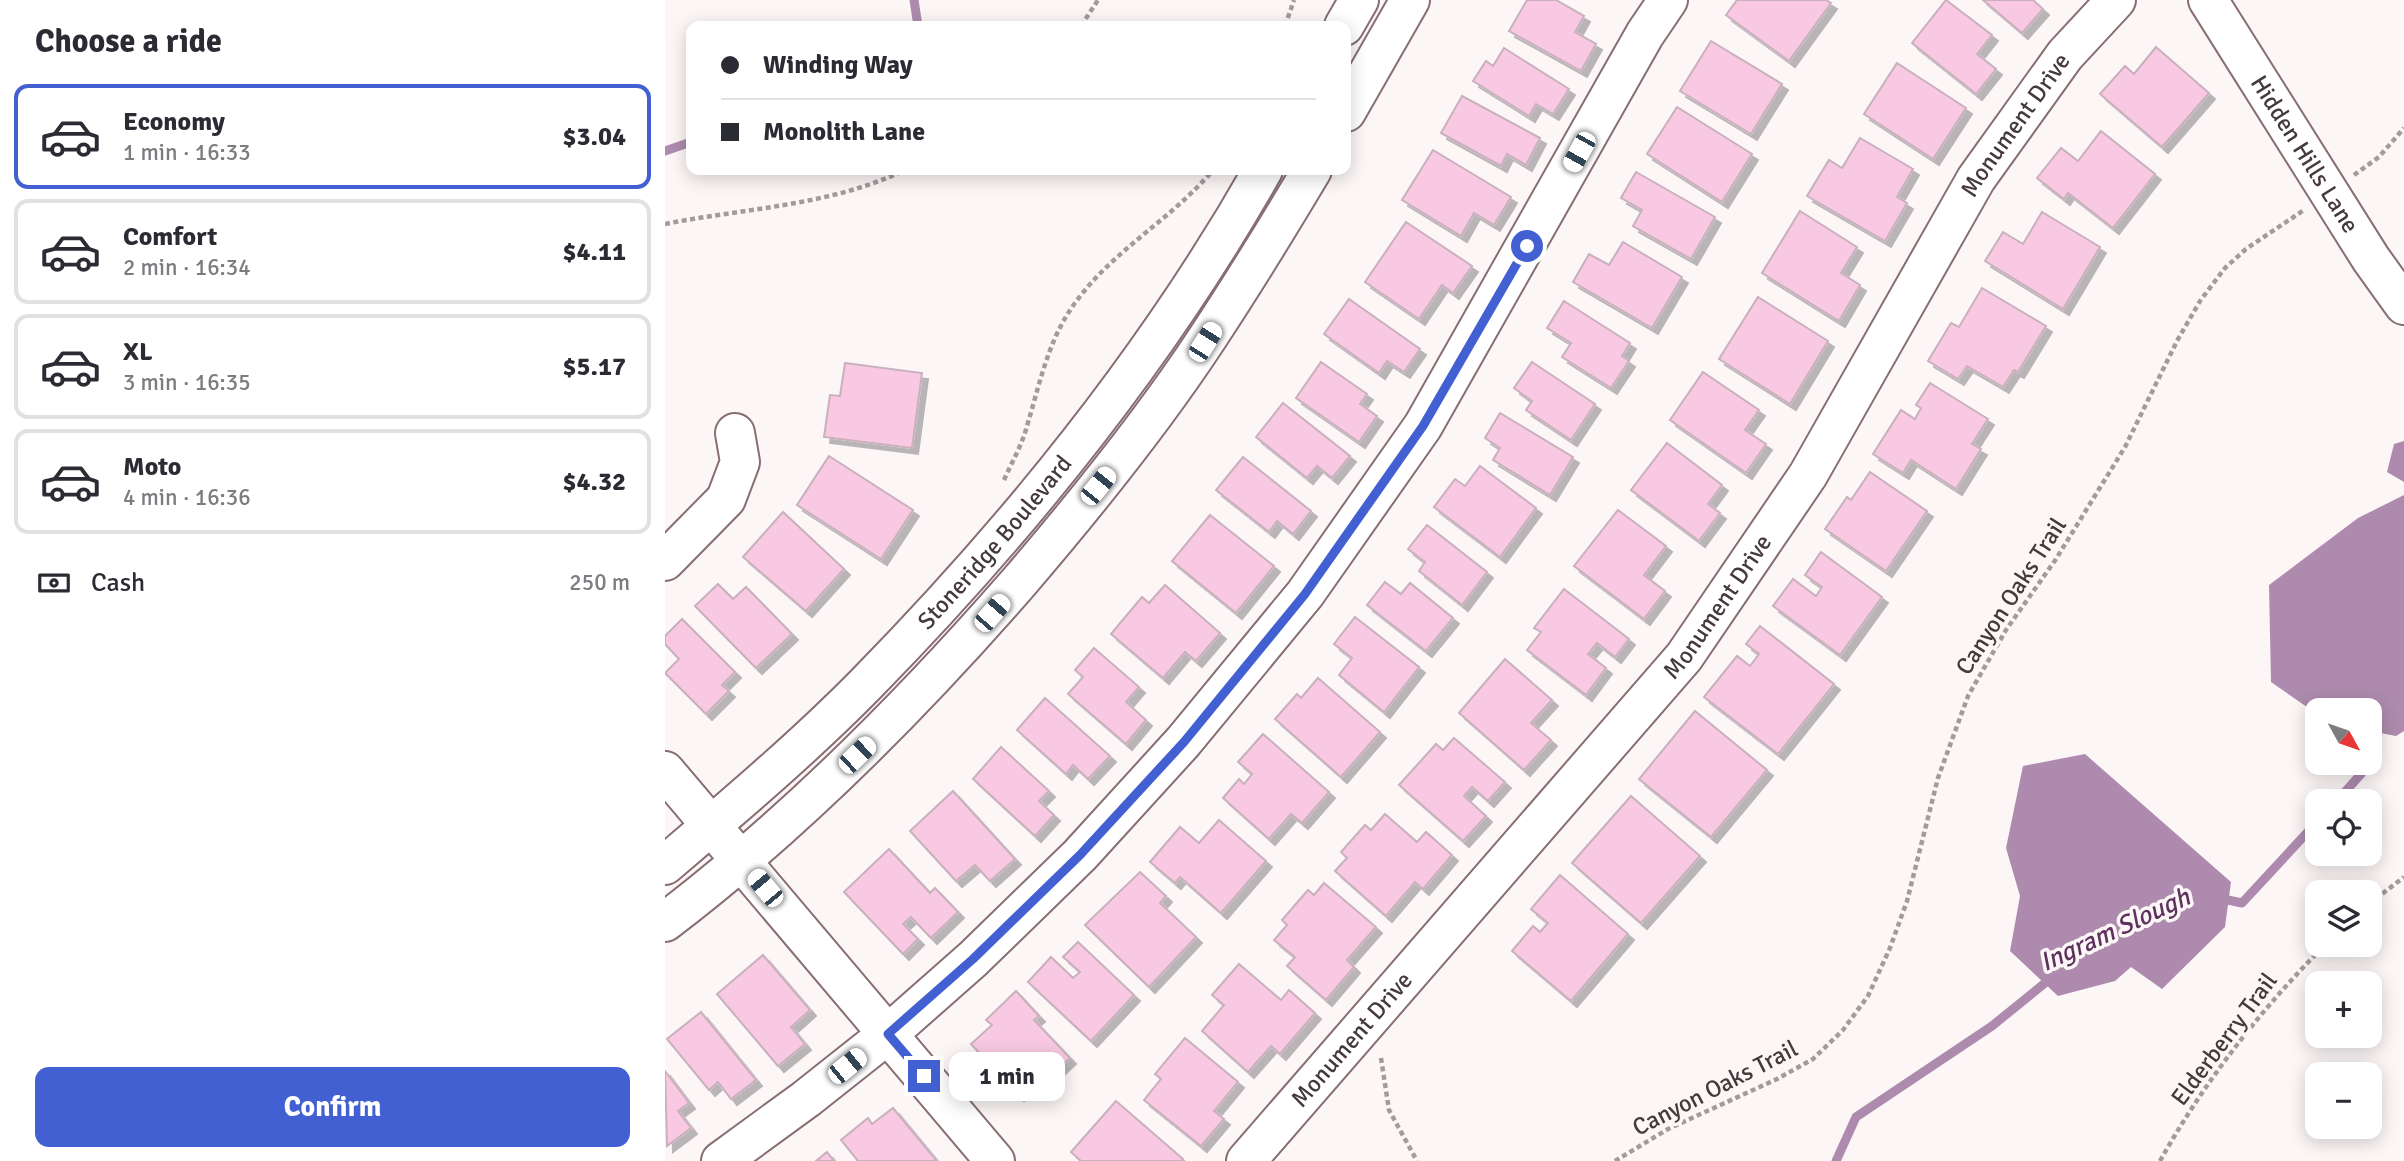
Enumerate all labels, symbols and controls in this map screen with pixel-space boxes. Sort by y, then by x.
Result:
text: Choose a ride [35,22,222,61]
street label: Monument Drive [1954,47,2077,202]
text: Winding Way [763,49,913,81]
street label: Hidden Hills Lane [2244,70,2366,238]
icon: car [39,105,102,168]
text: Economy [123,106,225,138]
text: Monolith Lane [763,116,925,148]
text: $3.04 [562,121,626,153]
car [1560,129,1599,175]
text: 1 min · 16:33 [123,138,251,167]
icon: car [39,220,102,283]
text: Comfort [123,221,217,253]
route start [1511,230,1543,262]
text: $4.11 [562,236,626,268]
text: 2 min · 16:34 [123,253,251,282]
car [1185,319,1226,365]
icon: car [39,335,102,398]
text: XL [123,336,153,368]
text: $5.17 [562,351,626,383]
text: 3 min · 16:35 [123,368,251,397]
street label: Stoneridge Boulevard [911,449,1078,636]
icon: car [39,450,102,513]
text: Moto [123,451,181,483]
car [1077,463,1120,509]
text: $4.32 [562,466,626,498]
text: 4 min · 16:36 [123,483,251,512]
street label: Canyon Oaks Trail [1949,512,2073,680]
street label: Monument Drive [1657,529,1778,685]
icon: cash [35,564,73,602]
text: Cash [91,567,145,599]
text: 250 m [569,568,630,597]
car [971,590,1014,636]
north arrow [2305,698,2382,775]
map controls [2305,698,2382,1139]
car [835,733,880,777]
button: locate [2305,789,2382,866]
car [744,865,787,911]
button: layers [2305,880,2382,957]
water label: Ingram Slough [2035,881,2196,979]
street label: Monument Drive [1285,966,1419,1113]
street label: Elderberry Trail [2164,967,2284,1111]
button: + [2305,971,2382,1048]
street label: Canyon Oaks Trail [1627,1033,1803,1143]
car [825,1045,870,1087]
callout: 1 min [949,1052,1064,1100]
route end [908,1060,940,1092]
text: 1 min [979,1062,1035,1091]
button: − [2305,1062,2382,1139]
button: Confirm [35,1067,630,1147]

